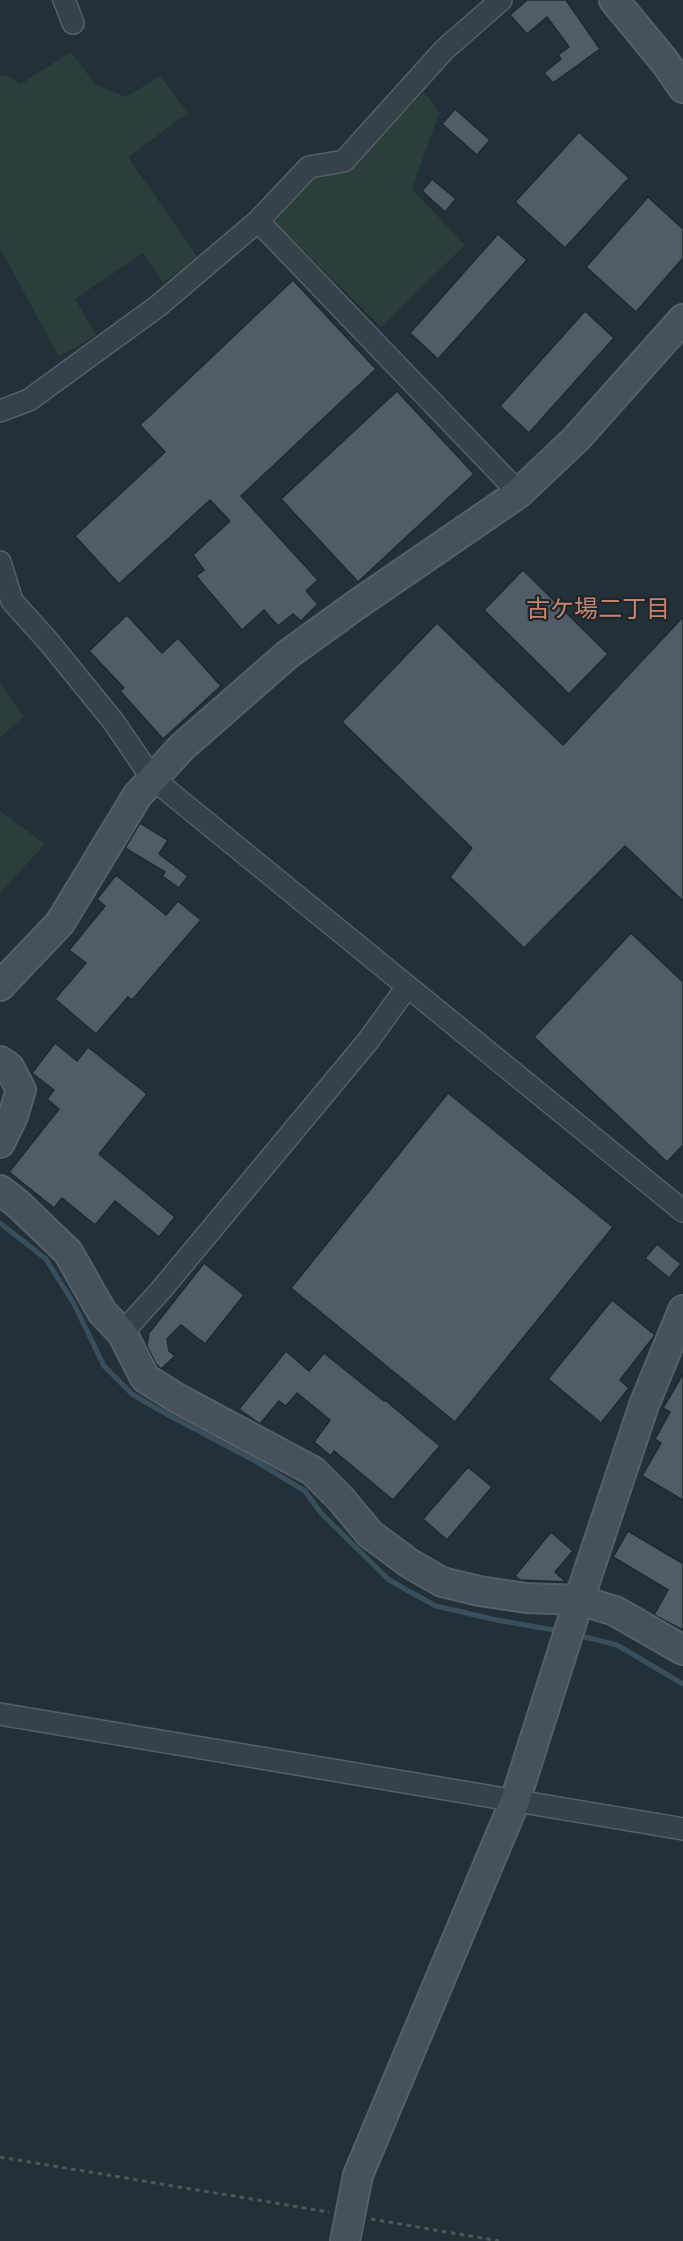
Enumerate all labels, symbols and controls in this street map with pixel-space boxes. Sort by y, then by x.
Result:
district label: 古ケ場二丁目 [526,597,670,625]

